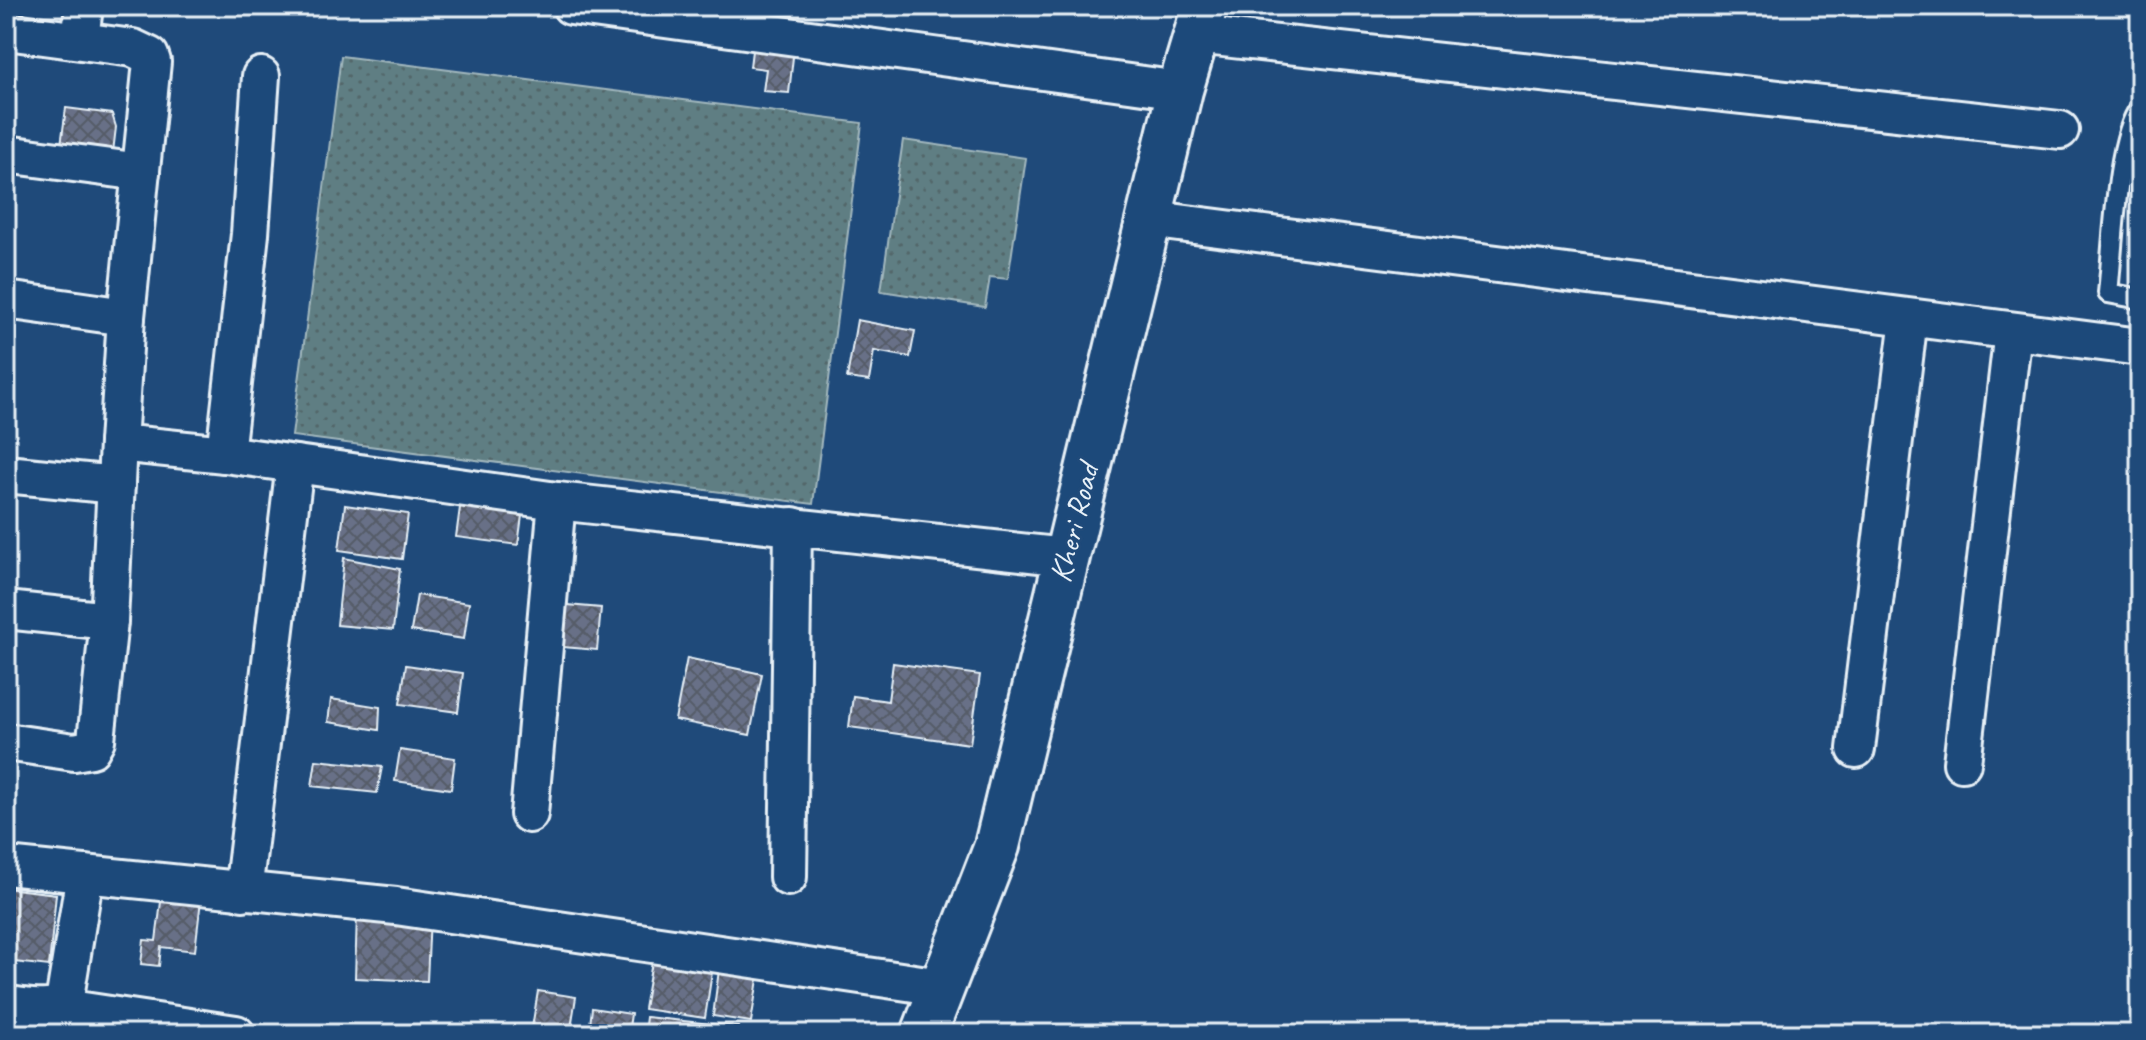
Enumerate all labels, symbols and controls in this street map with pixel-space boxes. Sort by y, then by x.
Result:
street label: Kheri Road [1040,455,1110,586]

